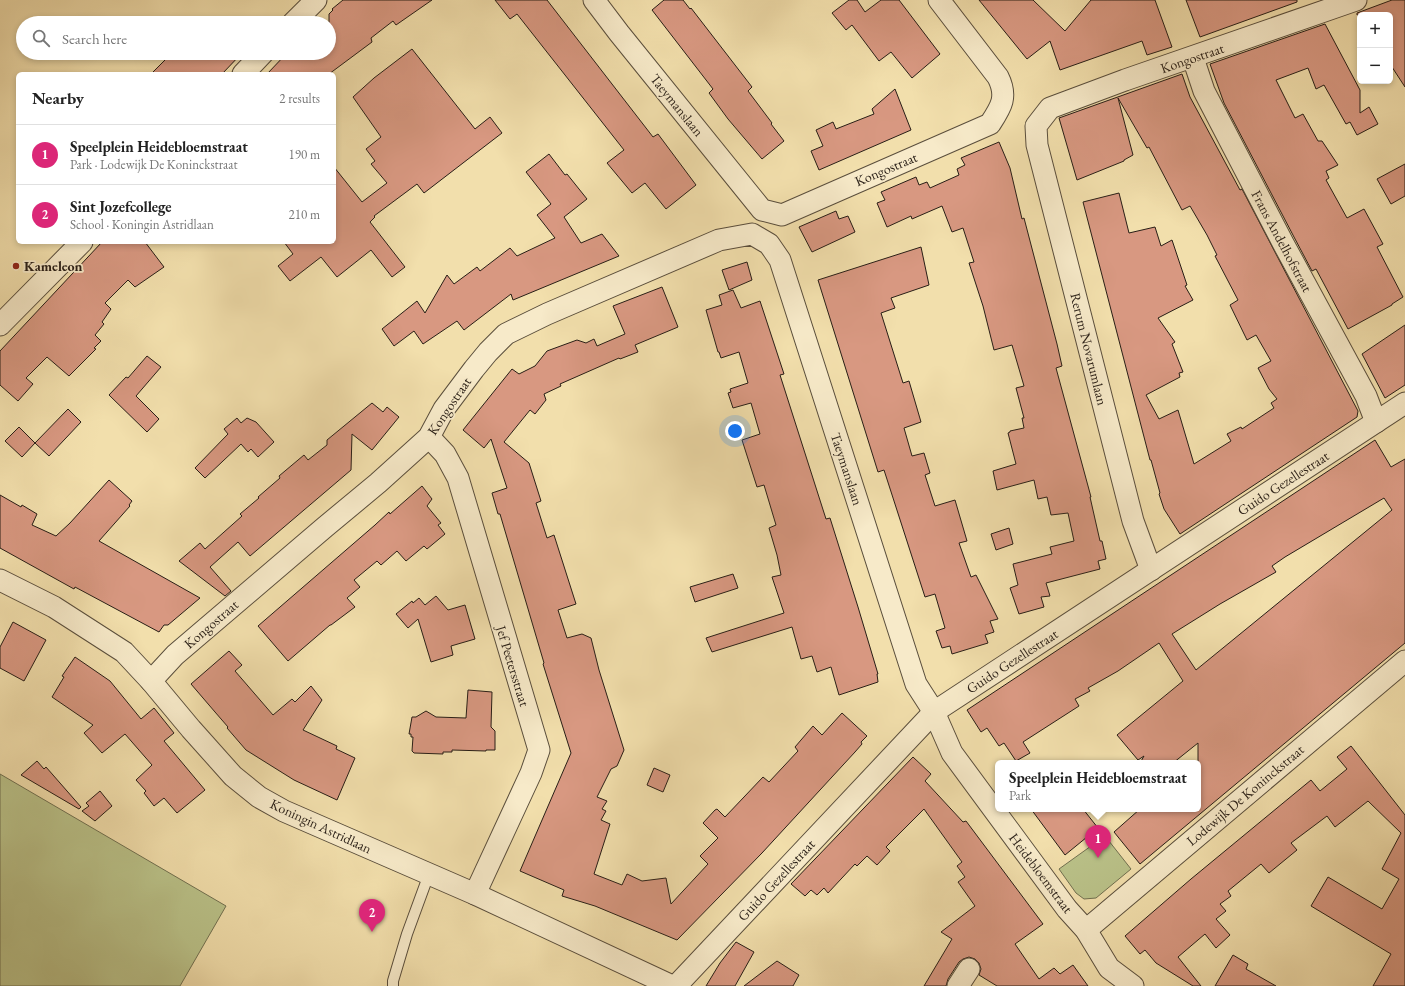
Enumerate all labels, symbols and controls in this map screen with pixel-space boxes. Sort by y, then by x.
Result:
map controls [1357,12,1393,84]
button: + [1357,12,1393,48]
search box [16,16,336,60]
icon: search [30,27,52,49]
text: Search here [62,29,127,48]
street label: Kongostraat [1158,39,1227,77]
button: − [1357,48,1393,84]
street label: Taeymanslaan [646,70,708,140]
text: Nearby [32,87,84,109]
text: 2 results [279,90,320,107]
text: Speelplein Heidebloemstraat [70,137,248,156]
text: 1 [42,146,48,163]
text: 190 m [289,146,320,163]
street label: Kongostraat [852,148,920,190]
text: Park · Lodewijk De Koninckstraat [70,156,238,173]
street label: Frans Andelhofstraat [1248,187,1317,296]
text: Sint Jozefcollege [70,197,172,216]
text: 2 [42,206,48,223]
text: 210 m [289,206,320,223]
text: School · Koningin Astridlaan [70,216,214,233]
place label: Kameleon [24,257,83,275]
marker: Kameleon [11,261,21,271]
street label: Rerum Novarumlaan [1066,291,1112,408]
street label: Kongostraat [423,373,475,438]
your location [725,421,745,441]
street label: Taeymanslaan [827,430,867,508]
street label: Guido Gezellestraat [1234,446,1333,519]
street label: Kongostraat [180,595,242,652]
street label: Jef Peetersstraat [492,622,534,709]
street label: Guido Gezellestraat [963,624,1062,697]
street label: Lodewijk De Koninckstraat [1182,740,1308,850]
popup [995,760,1201,812]
text: Speelplein Heidebloemstraat [1009,768,1187,787]
text: Park [1009,787,1031,804]
street label: Koningin Astridlaan [267,795,375,858]
pin: 1 [1085,825,1111,858]
street label: Heidebloemstraat [1005,829,1077,917]
street label: Guido Gezellestraat [733,835,819,925]
pin: 2 [359,899,385,932]

